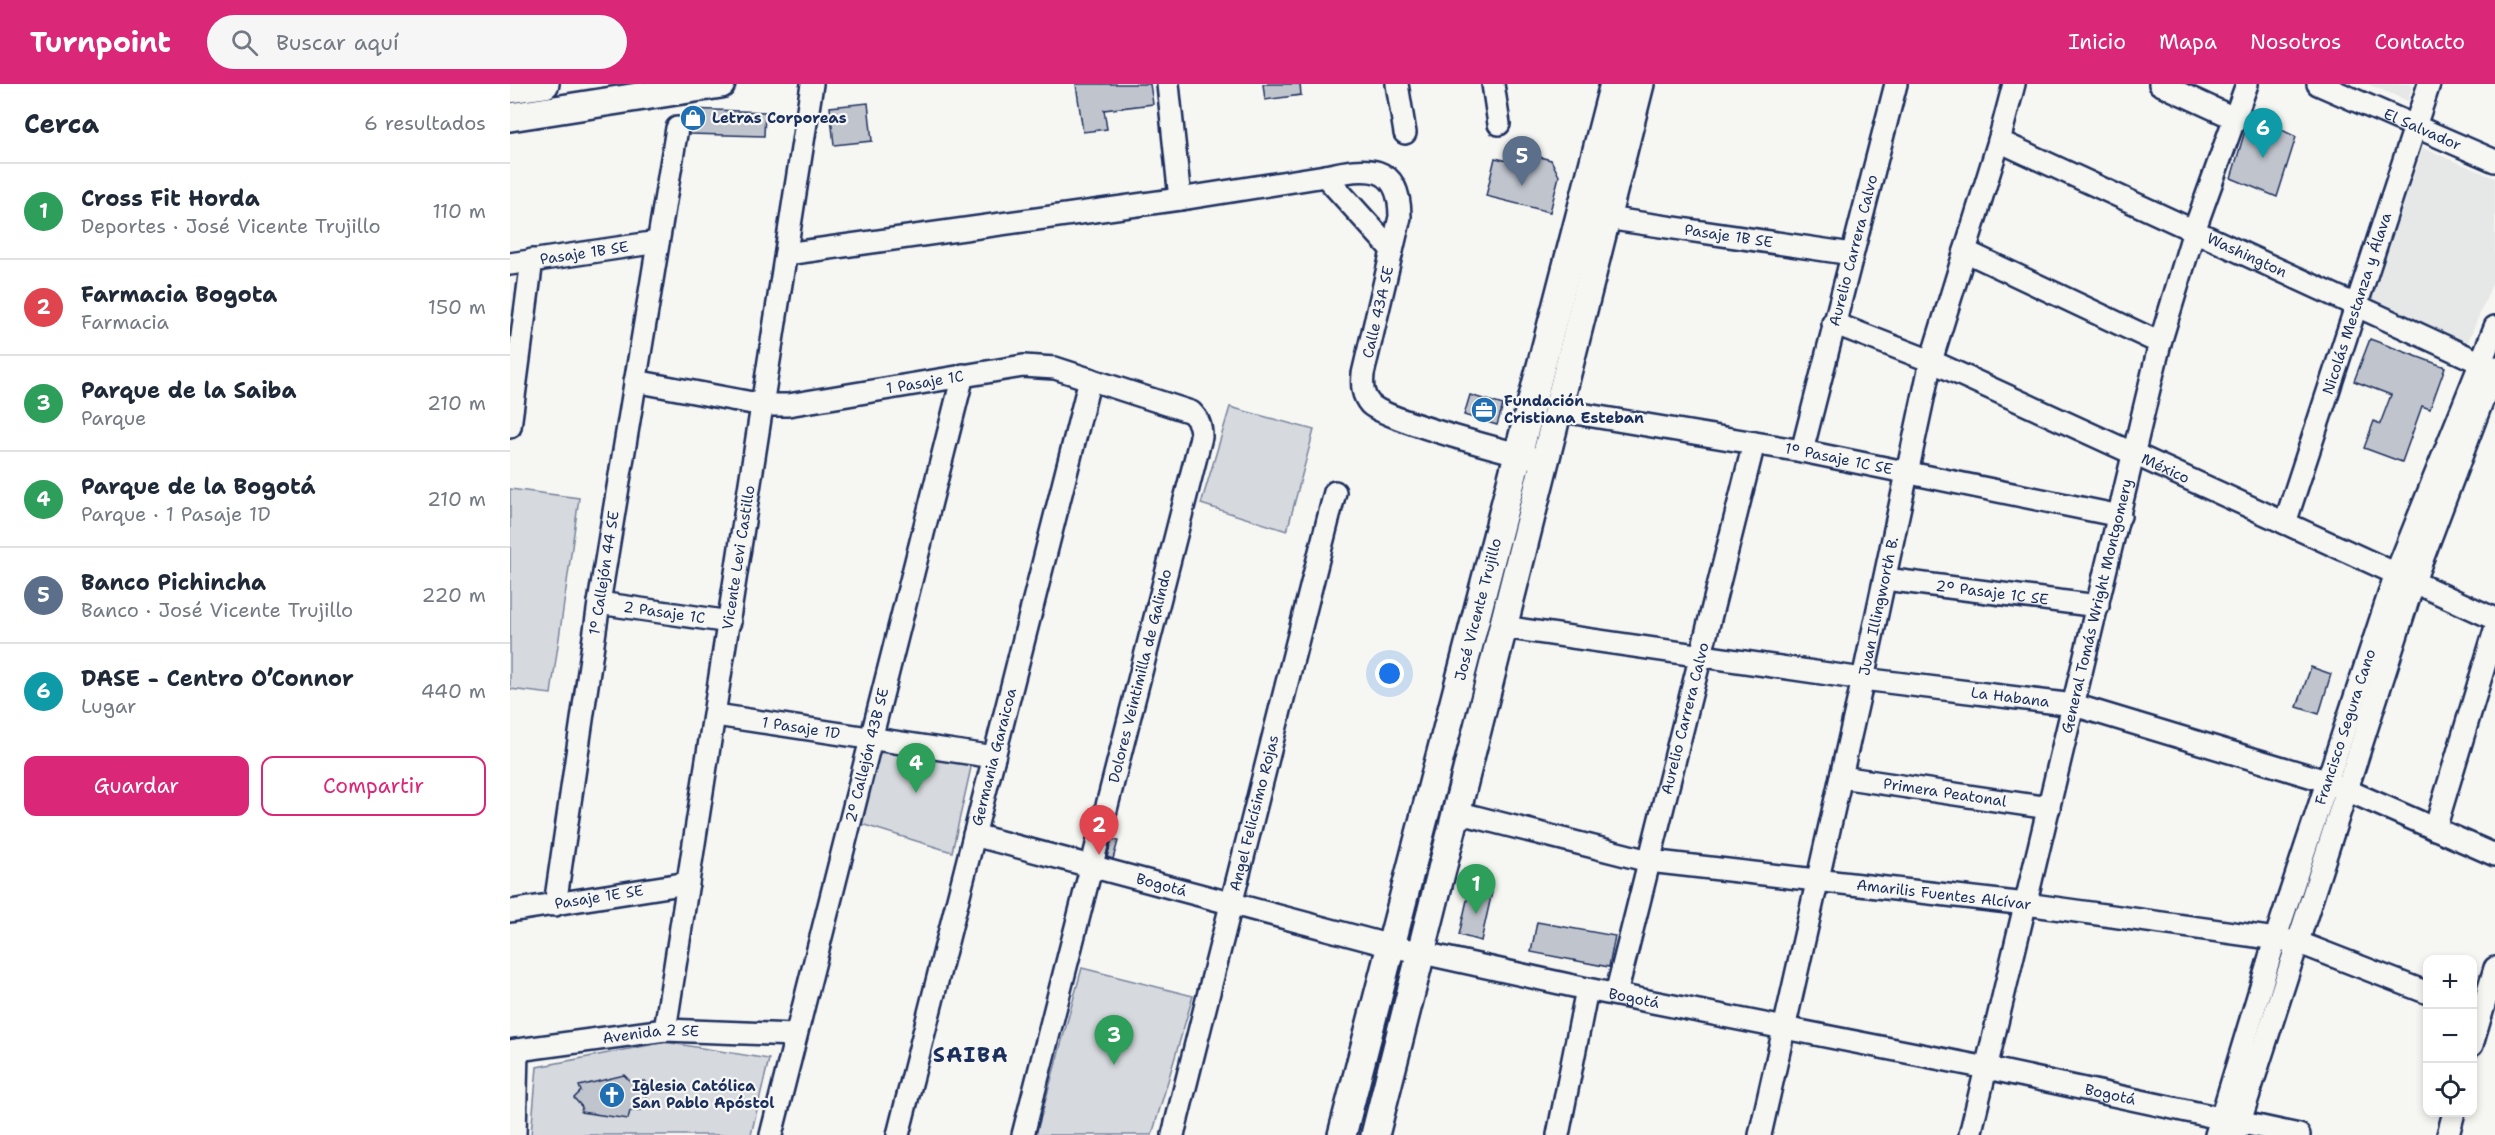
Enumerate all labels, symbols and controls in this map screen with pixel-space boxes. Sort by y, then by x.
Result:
search box [207,15,627,69]
text: Turnpoint [30,23,171,61]
icon: search [228,26,261,59]
text: Buscar aquí [276,28,399,57]
text: Inicio [2068,28,2126,56]
text: Mapa [2159,28,2217,56]
text: Nosotros [2250,28,2341,56]
text: Contacto [2374,28,2465,56]
shop icon: Letras Corporeas [678,103,708,133]
street label: El Salvador [2381,104,2465,155]
text: Cerca [24,106,99,141]
place label: Letras Corporeas [712,108,847,128]
pin: 6 [2244,109,2282,158]
text: 6 resultados [364,110,486,136]
pin: 5 [1502,136,1542,186]
street label: Aurelio Carrera Calvo [1824,172,1882,329]
text: Cross Fit Horda [81,184,260,213]
text: 1 [39,198,48,224]
text: 110 m [432,198,486,224]
street label: Nicolás Mestanza y Álava [2318,209,2396,397]
text: Deportes · José Vicente Trujillo [81,213,381,239]
street label: Pasaje 1B SE [1683,220,1774,252]
street label: Washington [2204,228,2290,282]
street label: Pasaje 1B SE [539,237,630,269]
street label: Calle 43A SE [1358,264,1398,360]
text: Farmacia Bogota [81,280,277,309]
text: 2 [37,294,51,320]
text: 150 m [428,294,486,320]
text: Farmacia [81,309,169,335]
street label: 1 Pasaje 1C [885,366,965,399]
text: Parque de la Saiba [81,376,297,405]
text: 3 [37,390,51,416]
text: 210 m [427,390,486,416]
place label: Fundación Cristiana Esteban [1504,391,1644,428]
office icon: Fundación Cristiana Esteban [1469,395,1499,425]
text: Parque [81,405,146,431]
street label: 1° Pasaje 1C SE [1783,438,1894,479]
street label: México [2138,449,2193,488]
text: Parque de la Bogotá [81,472,316,501]
street label: General Tomás Wright Montgomery [2057,477,2137,735]
street label: Vicente Levi Castillo [717,484,759,631]
text: 4 [37,486,51,512]
text: 210 m [427,486,486,512]
text: Parque · 1 Pasaje 1D [81,501,271,527]
street label: 1º Callejón 44 SE [584,509,624,637]
street label: Juan Illingworth B. [1854,535,1903,677]
street label: José Vicente Trujillo [1450,536,1506,683]
street label: Dolores Veintimilla de Galindo [1104,567,1176,785]
text: Banco Pichincha [81,568,266,597]
street label: 2° Pasaje 1C SE [1934,576,2050,610]
text: 5 [37,582,50,608]
text: 220 m [422,582,486,608]
text: Banco · José Vicente Trujillo [81,597,353,623]
street label: 2 Pasaje 1C [622,597,707,628]
street label: Aurelio Carrera Calvo [1656,640,1714,797]
street label: Francisco Segura Cano [2310,646,2380,808]
your location [1375,659,1404,688]
text: DASE - Centro O’Connor [81,664,354,693]
text: 6 [37,678,51,704]
text: 440 m [421,678,486,704]
street label: La Habana [1970,682,2051,712]
street label: Germania Garaicoa [967,685,1021,828]
street label: 2º Callejón 43B SE [841,686,893,824]
text: Lugar [81,693,137,719]
street label: 1 Pasaje 1D [761,712,842,744]
street label: Angel Felicísimo Rojas [1225,733,1283,893]
pin: 4 [896,744,936,793]
button: Guardar [24,756,249,816]
button: Compartir [261,756,486,816]
street label: Primera Peatonal [1882,773,2008,812]
pin: 2 [1080,806,1118,855]
pin: 1 [1456,864,1496,914]
street label: Bogotá [1134,869,1190,901]
street label: Amarilis Fuentes Alcívar [1855,875,2033,915]
street label: Pasaje 1E SE [553,880,645,914]
map controls [2423,955,2477,1117]
button: + [2423,955,2477,1009]
street label: Bogotá [1607,983,1662,1013]
button: − [2423,1009,2477,1063]
pin: 3 [1094,1016,1134,1065]
street label: Avenida 2 SE [601,1020,700,1048]
district label: SAIBA [933,1041,1009,1069]
button: locate [2423,1063,2477,1117]
place label: Iglesia Católica San Pablo Apóstol [632,1076,775,1113]
street label: Bogotá [2083,1079,2138,1110]
church icon: Iglesia Católica San Pablo Apóstol [597,1080,627,1110]

